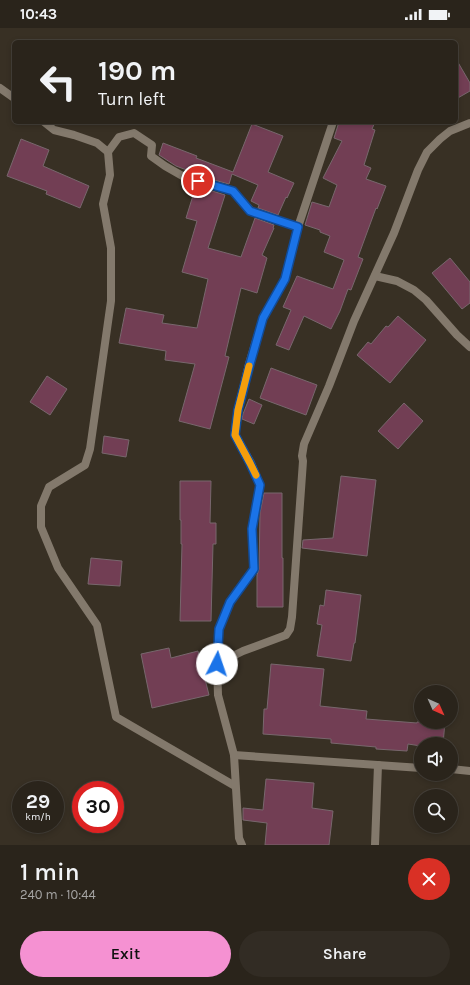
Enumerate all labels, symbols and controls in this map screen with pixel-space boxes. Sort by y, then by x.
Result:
text: 10:43 [20,5,57,23]
text: 190 m [98,54,176,87]
icon: left [32,56,84,108]
text: Turn left [98,88,166,110]
pin [181,164,215,198]
icon: arrive [187,170,209,192]
position arrow [196,643,238,685]
north arrow [414,685,458,729]
map controls [414,685,458,833]
button: sound [414,737,458,781]
speed limit sign: 30 [72,781,124,833]
button: search [414,789,458,833]
text: 29 [26,790,50,813]
text: km/h [25,811,51,823]
text: 1 min [20,858,80,886]
button: close [408,858,450,900]
text: 240 m · 10:44 [20,887,96,902]
button: Exit [20,931,231,977]
button: Share [239,931,450,977]

